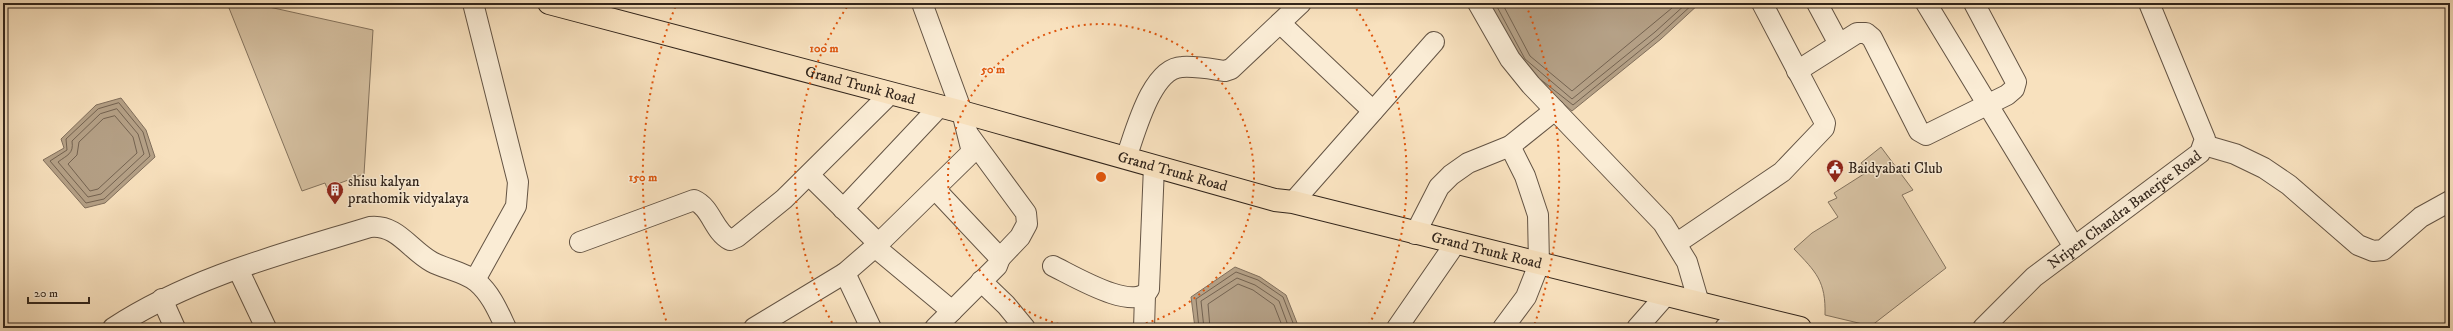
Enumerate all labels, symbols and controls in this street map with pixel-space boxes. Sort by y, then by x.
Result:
text: 100 m [810,41,838,56]
street label: Grand Trunk Road [803,62,918,109]
text: 50 m [980,62,1005,77]
street label: Nripen Chandra Banerjee Road [2044,146,2206,273]
street label: Grand Trunk Road [1115,147,1230,196]
public building icon: Baidyabati Club [1825,158,1845,183]
place label: Baidyabati Club [1848,159,1943,178]
text: 150 m [629,170,657,185]
centre of rings [1094,170,1108,184]
place label: shisu kalyan prathomik vidyalaya [347,172,469,208]
building icon: shisu kalyan prathomik vidyalaya [325,180,345,205]
street label: Grand Trunk Road [1429,228,1544,274]
scale bar [28,279,89,305]
text: 20 m [34,286,58,301]

